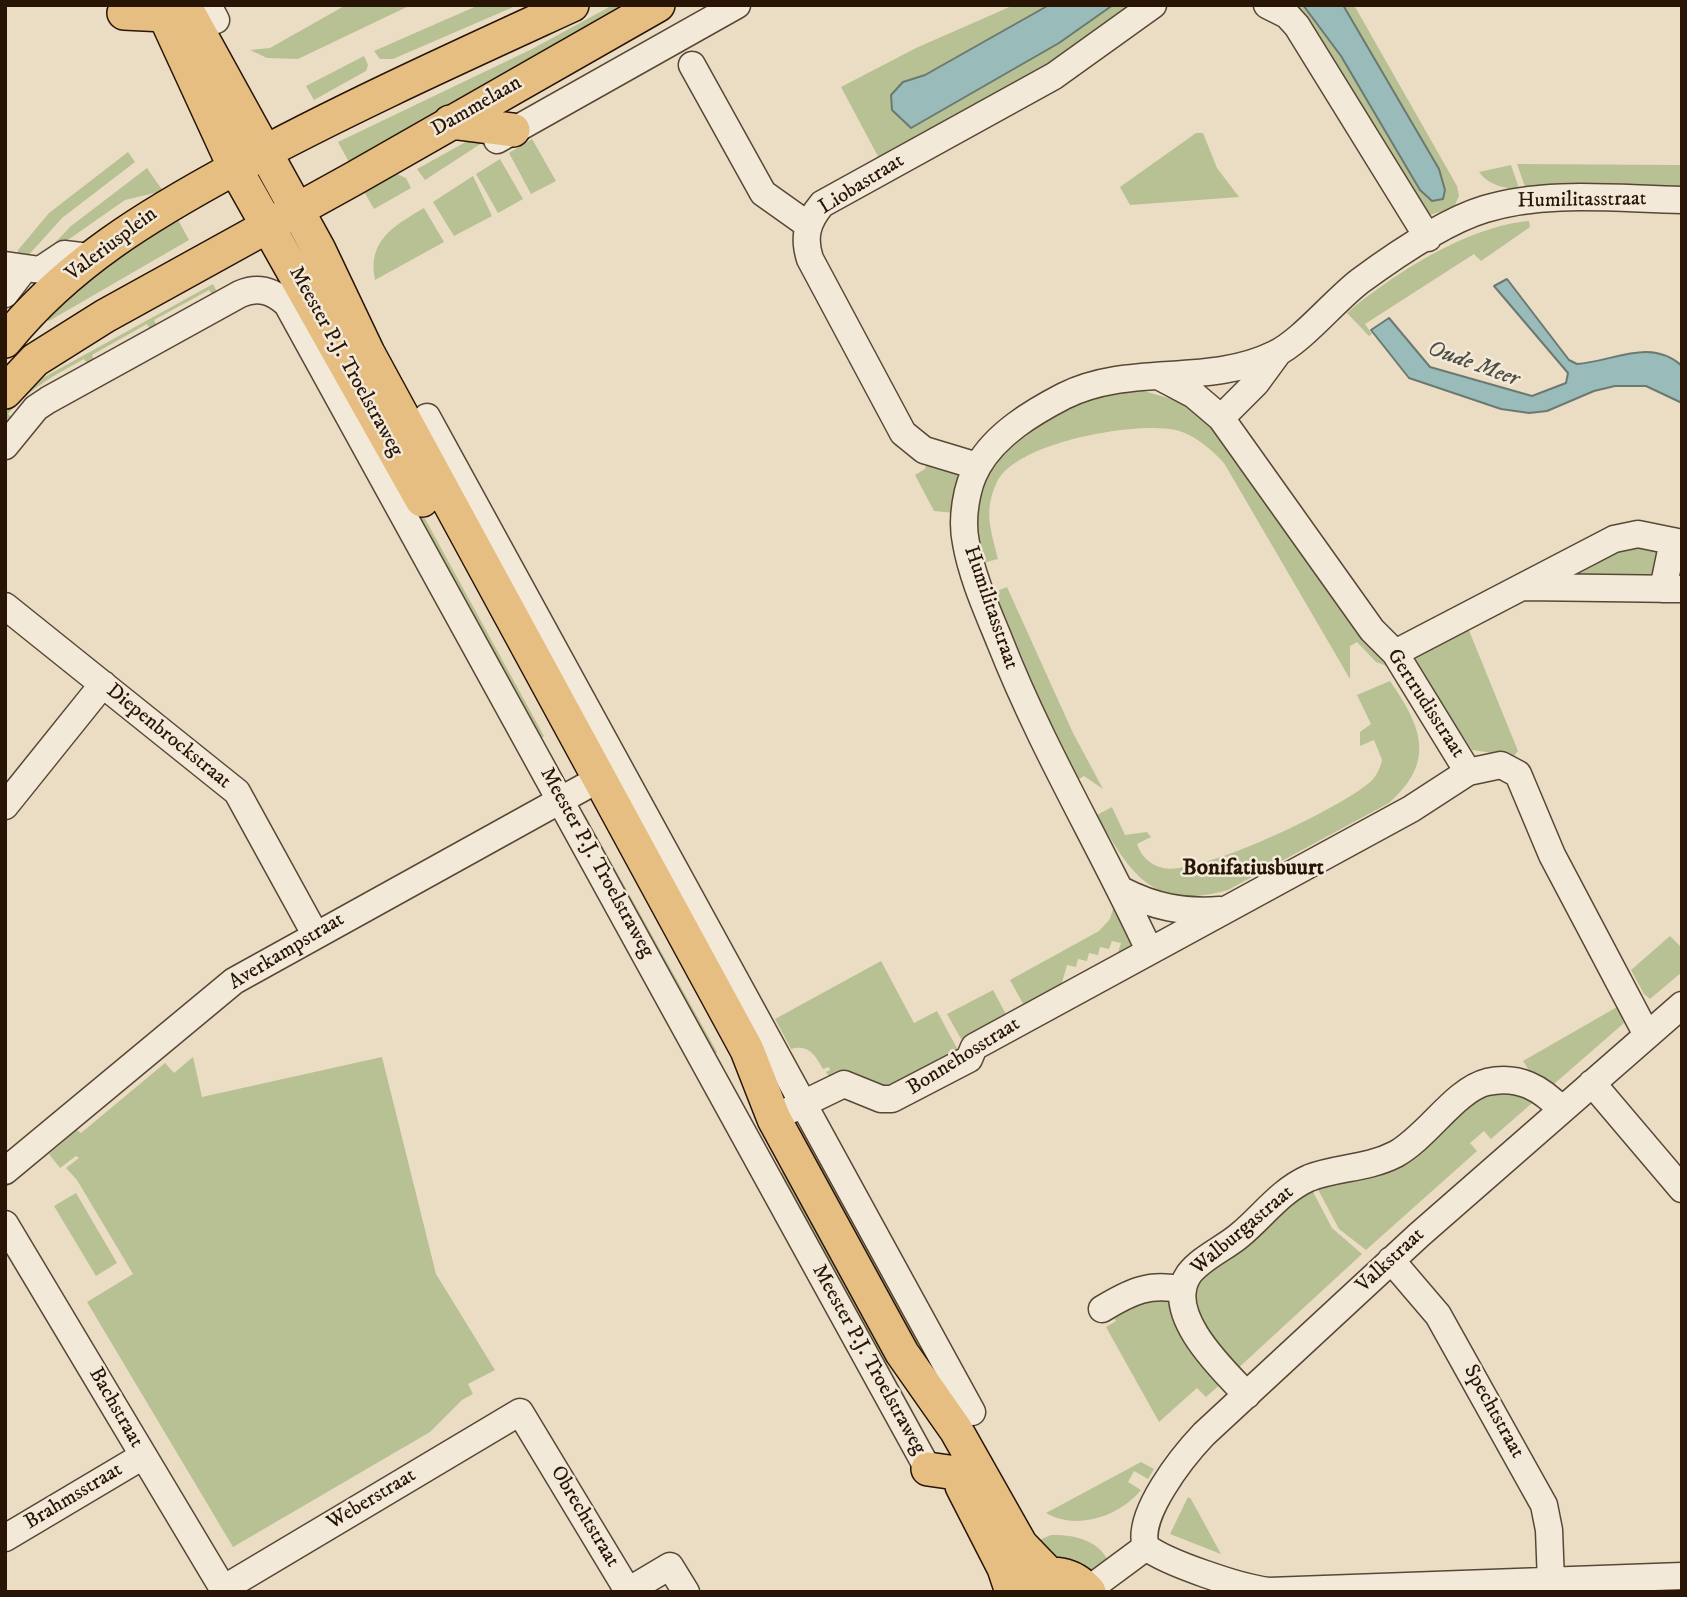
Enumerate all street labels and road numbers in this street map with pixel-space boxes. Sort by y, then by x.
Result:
street label: Dammelaan [427,71,527,143]
street label: Liobastraat [815,149,909,221]
street label: Humilitasstraat [1517,187,1647,215]
street label: Valeriusplein [61,202,163,288]
street label: Meester P.J. Troelstraweg [282,263,408,461]
street label: Humilitasstraat [957,543,1023,673]
street label: Gertrudisstraat [1380,645,1470,763]
street label: Diepenbrockstraat [100,679,236,795]
street label: Meester P.J. Troelstraweg [533,764,659,962]
street label: Averkampstraat [225,908,349,996]
street label: Bonnehosstraat [903,1012,1025,1102]
street label: Walburgastraat [1187,1181,1299,1281]
street label: Valkstraat [1352,1223,1430,1299]
street label: Meester P.J. Troelstraweg [805,1261,931,1459]
street label: Spechtstraat [1457,1361,1529,1463]
street label: Bachstraat [82,1363,148,1453]
street label: Brahmsstraat [20,1458,128,1536]
street label: Obrechtstraat [544,1462,624,1572]
street label: Weberstraat [323,1464,421,1536]

